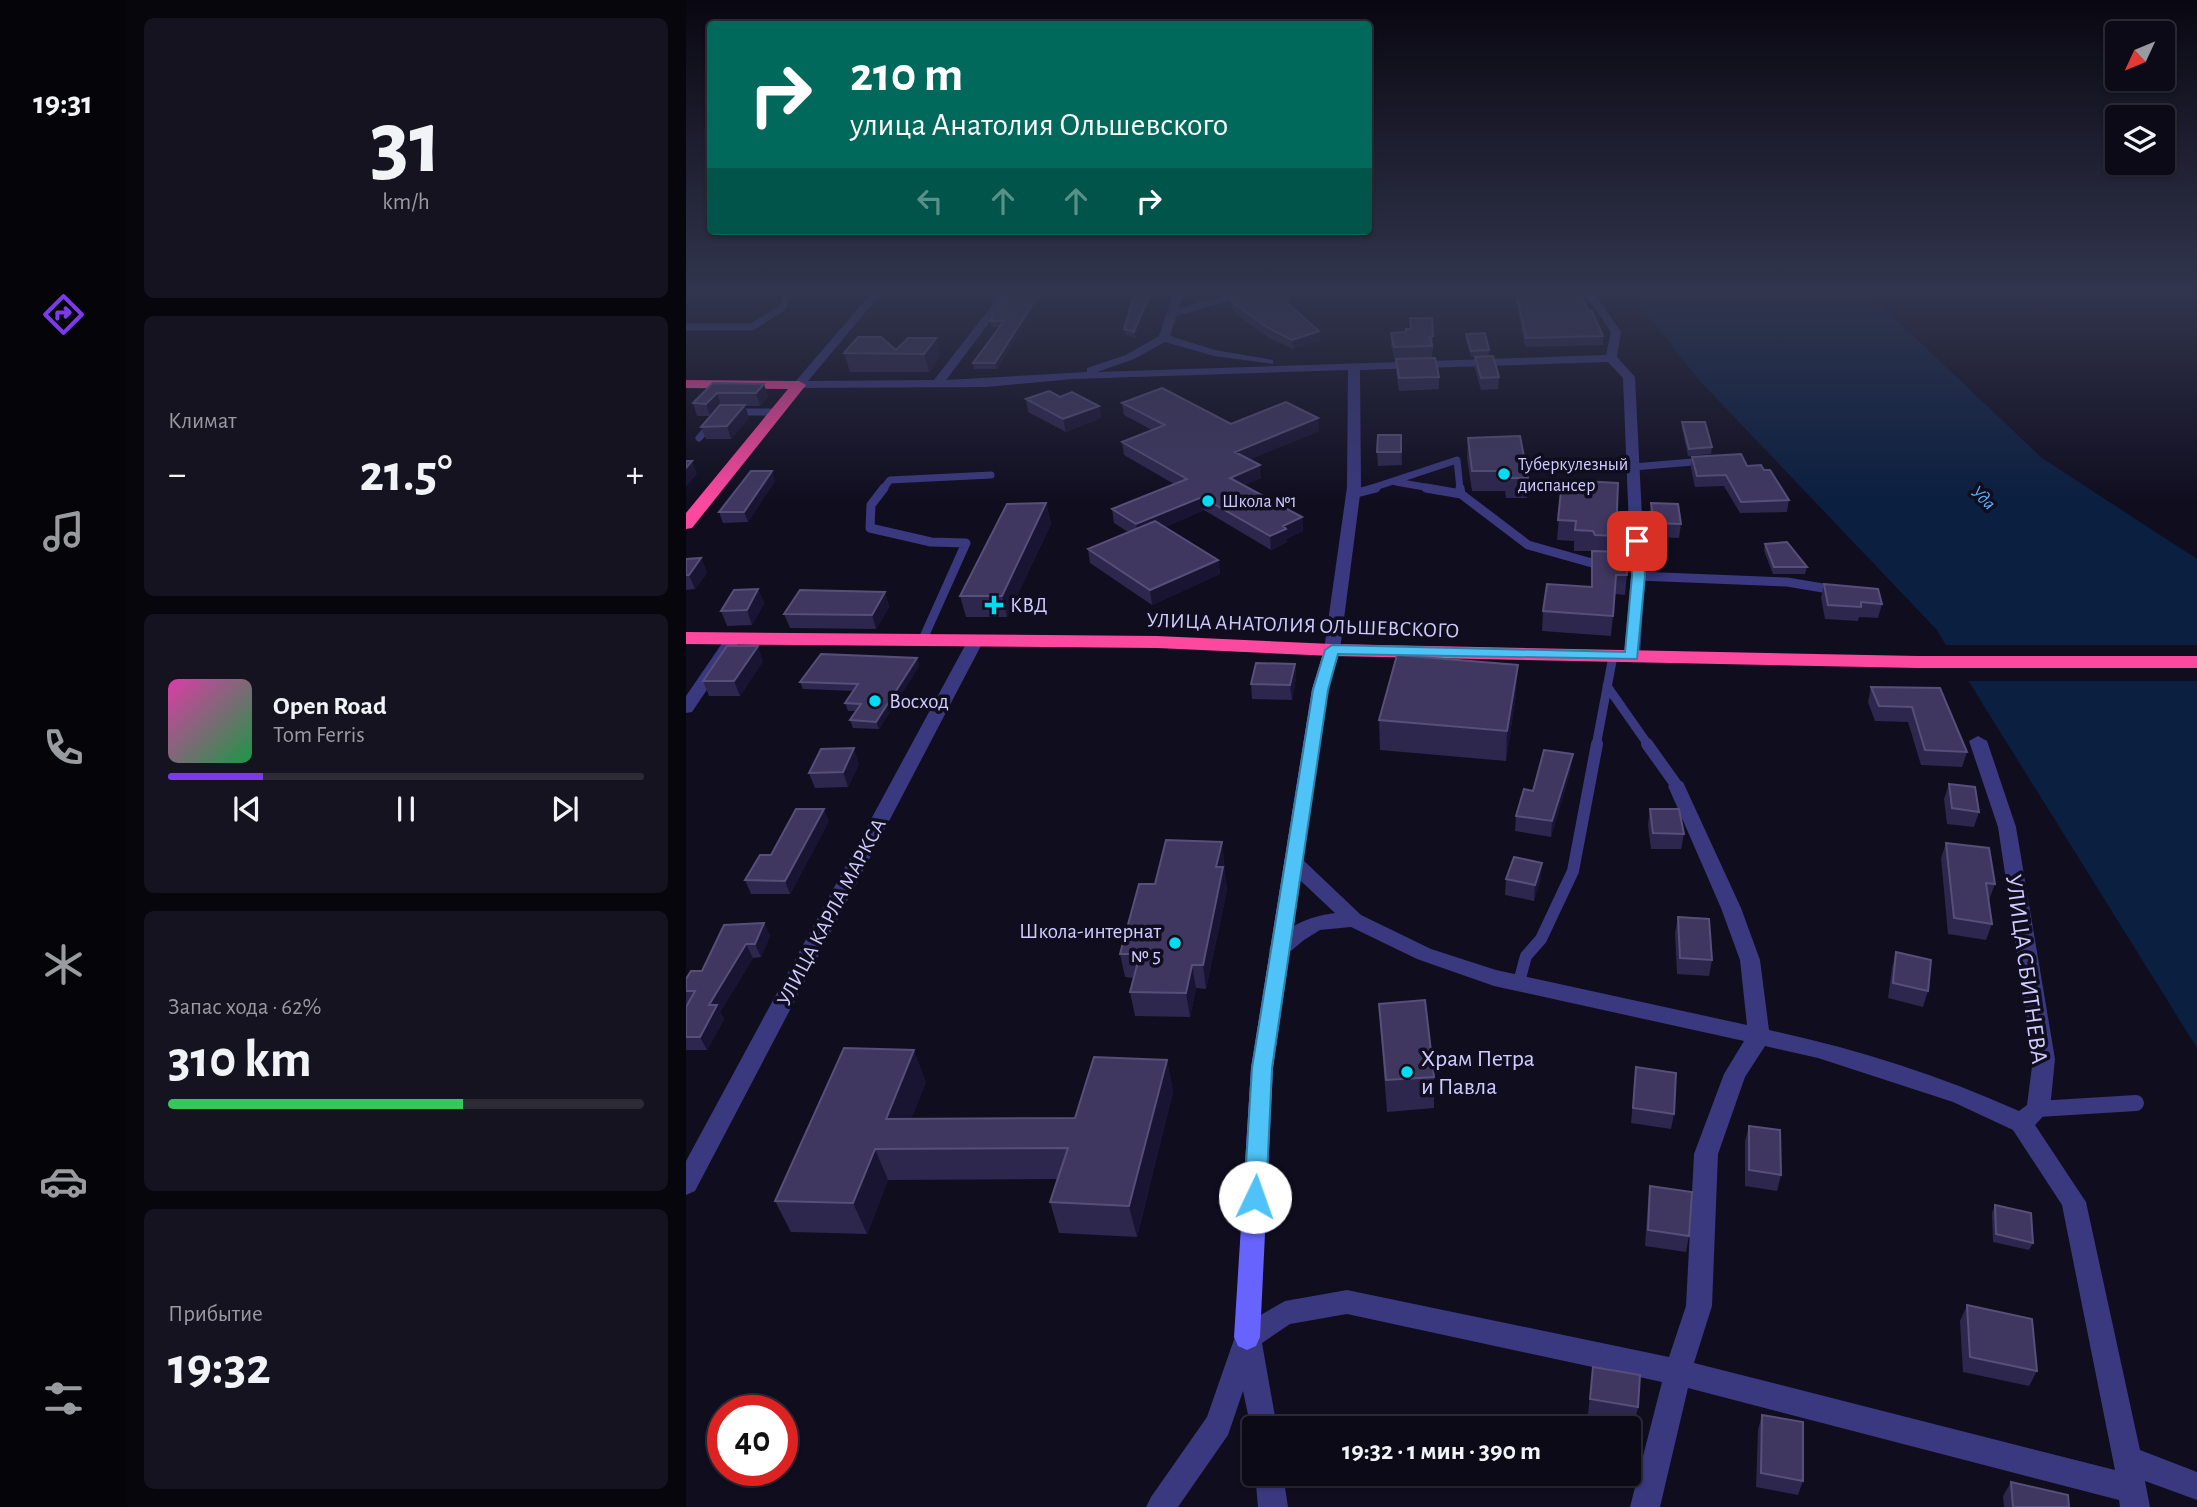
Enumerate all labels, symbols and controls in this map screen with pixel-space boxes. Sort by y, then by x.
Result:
north arrow [2105,21,2175,91]
map controls [2105,21,2175,175]
icon: right [735,49,826,140]
text: 210 m [850,51,963,100]
text: 19:31 [33,87,93,119]
text: 31 [370,98,442,189]
button: layers [2105,105,2175,175]
text: улица Анатолия Ольшевского [850,109,1228,141]
icon: left [911,182,949,220]
icon: ahead [984,182,1022,220]
icon: ahead [1057,182,1095,220]
icon: right [1130,182,1168,220]
text: km/h [382,191,430,214]
icon: directions [39,290,88,339]
text: Климат [168,410,237,433]
text: 21.5° [360,448,452,500]
place label: Туберкулезный диспансер [1518,455,1628,495]
text: − [168,456,186,494]
text: + [626,456,644,494]
marker: Туберкулезный диспансер [1496,466,1512,482]
water label: Уда [1967,482,1999,514]
marker: Школа №1 [1200,493,1216,509]
place label: Школа №1 [1222,493,1297,511]
icon: music [39,507,88,556]
pin [1607,511,1667,571]
icon: arrive [1618,522,1656,560]
marker: КВД [984,595,1004,615]
place label: КВД [1010,595,1048,616]
street label: УЛИЦА АНАТОЛИЯ ОЛЬШЕВСКОГО [1146,610,1460,641]
place label: Восход [889,691,949,712]
text: Open Road [273,693,387,719]
marker: Восход [867,693,883,709]
icon: phone [39,723,88,772]
text: Tom Ferris [273,724,365,747]
icon: previous [228,790,266,828]
icon: pause [387,790,425,828]
icon: next [546,790,584,828]
street label: УЛИЦА КАРЛА МАРКСА [773,815,890,1009]
street label: УЛИЦА СБИТНЕВА [2001,873,2051,1065]
place label: Школа-интернат № 5 [1019,921,1161,966]
marker: Школа-интернат № 5 [1167,935,1183,951]
icon: climate [39,940,88,989]
text: Запас хода · 62% [168,996,322,1019]
text: 310 km [168,1034,312,1086]
place label: Храм Петра и Павла [1421,1047,1535,1099]
marker: Храм Петра и Павла [1399,1064,1415,1080]
icon: car [39,1157,88,1206]
position arrow [1218,1160,1292,1234]
text: Прибытие [168,1303,263,1326]
text: 19:32 [168,1341,271,1393]
icon: filters [39,1374,88,1423]
speed limit sign: 40 [707,1395,798,1486]
text: 19:32 · 1 мин · 390 m [1342,1438,1541,1464]

